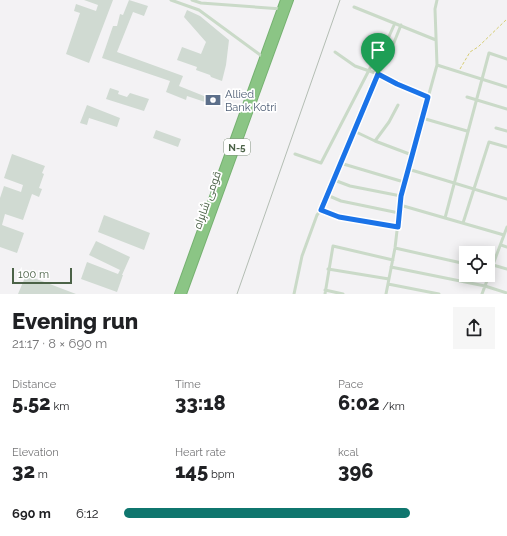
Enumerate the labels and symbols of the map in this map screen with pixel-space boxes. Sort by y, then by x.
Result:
pin [361,33,395,74]
place label: Allied Bank Kotri [225,88,277,114]
bank icon: Allied Bank Kotri [204,91,222,109]
road number: N-5 [224,139,250,155]
street label: قومی شاہراہ [191,169,225,231]
scale bar [12,266,72,285]

